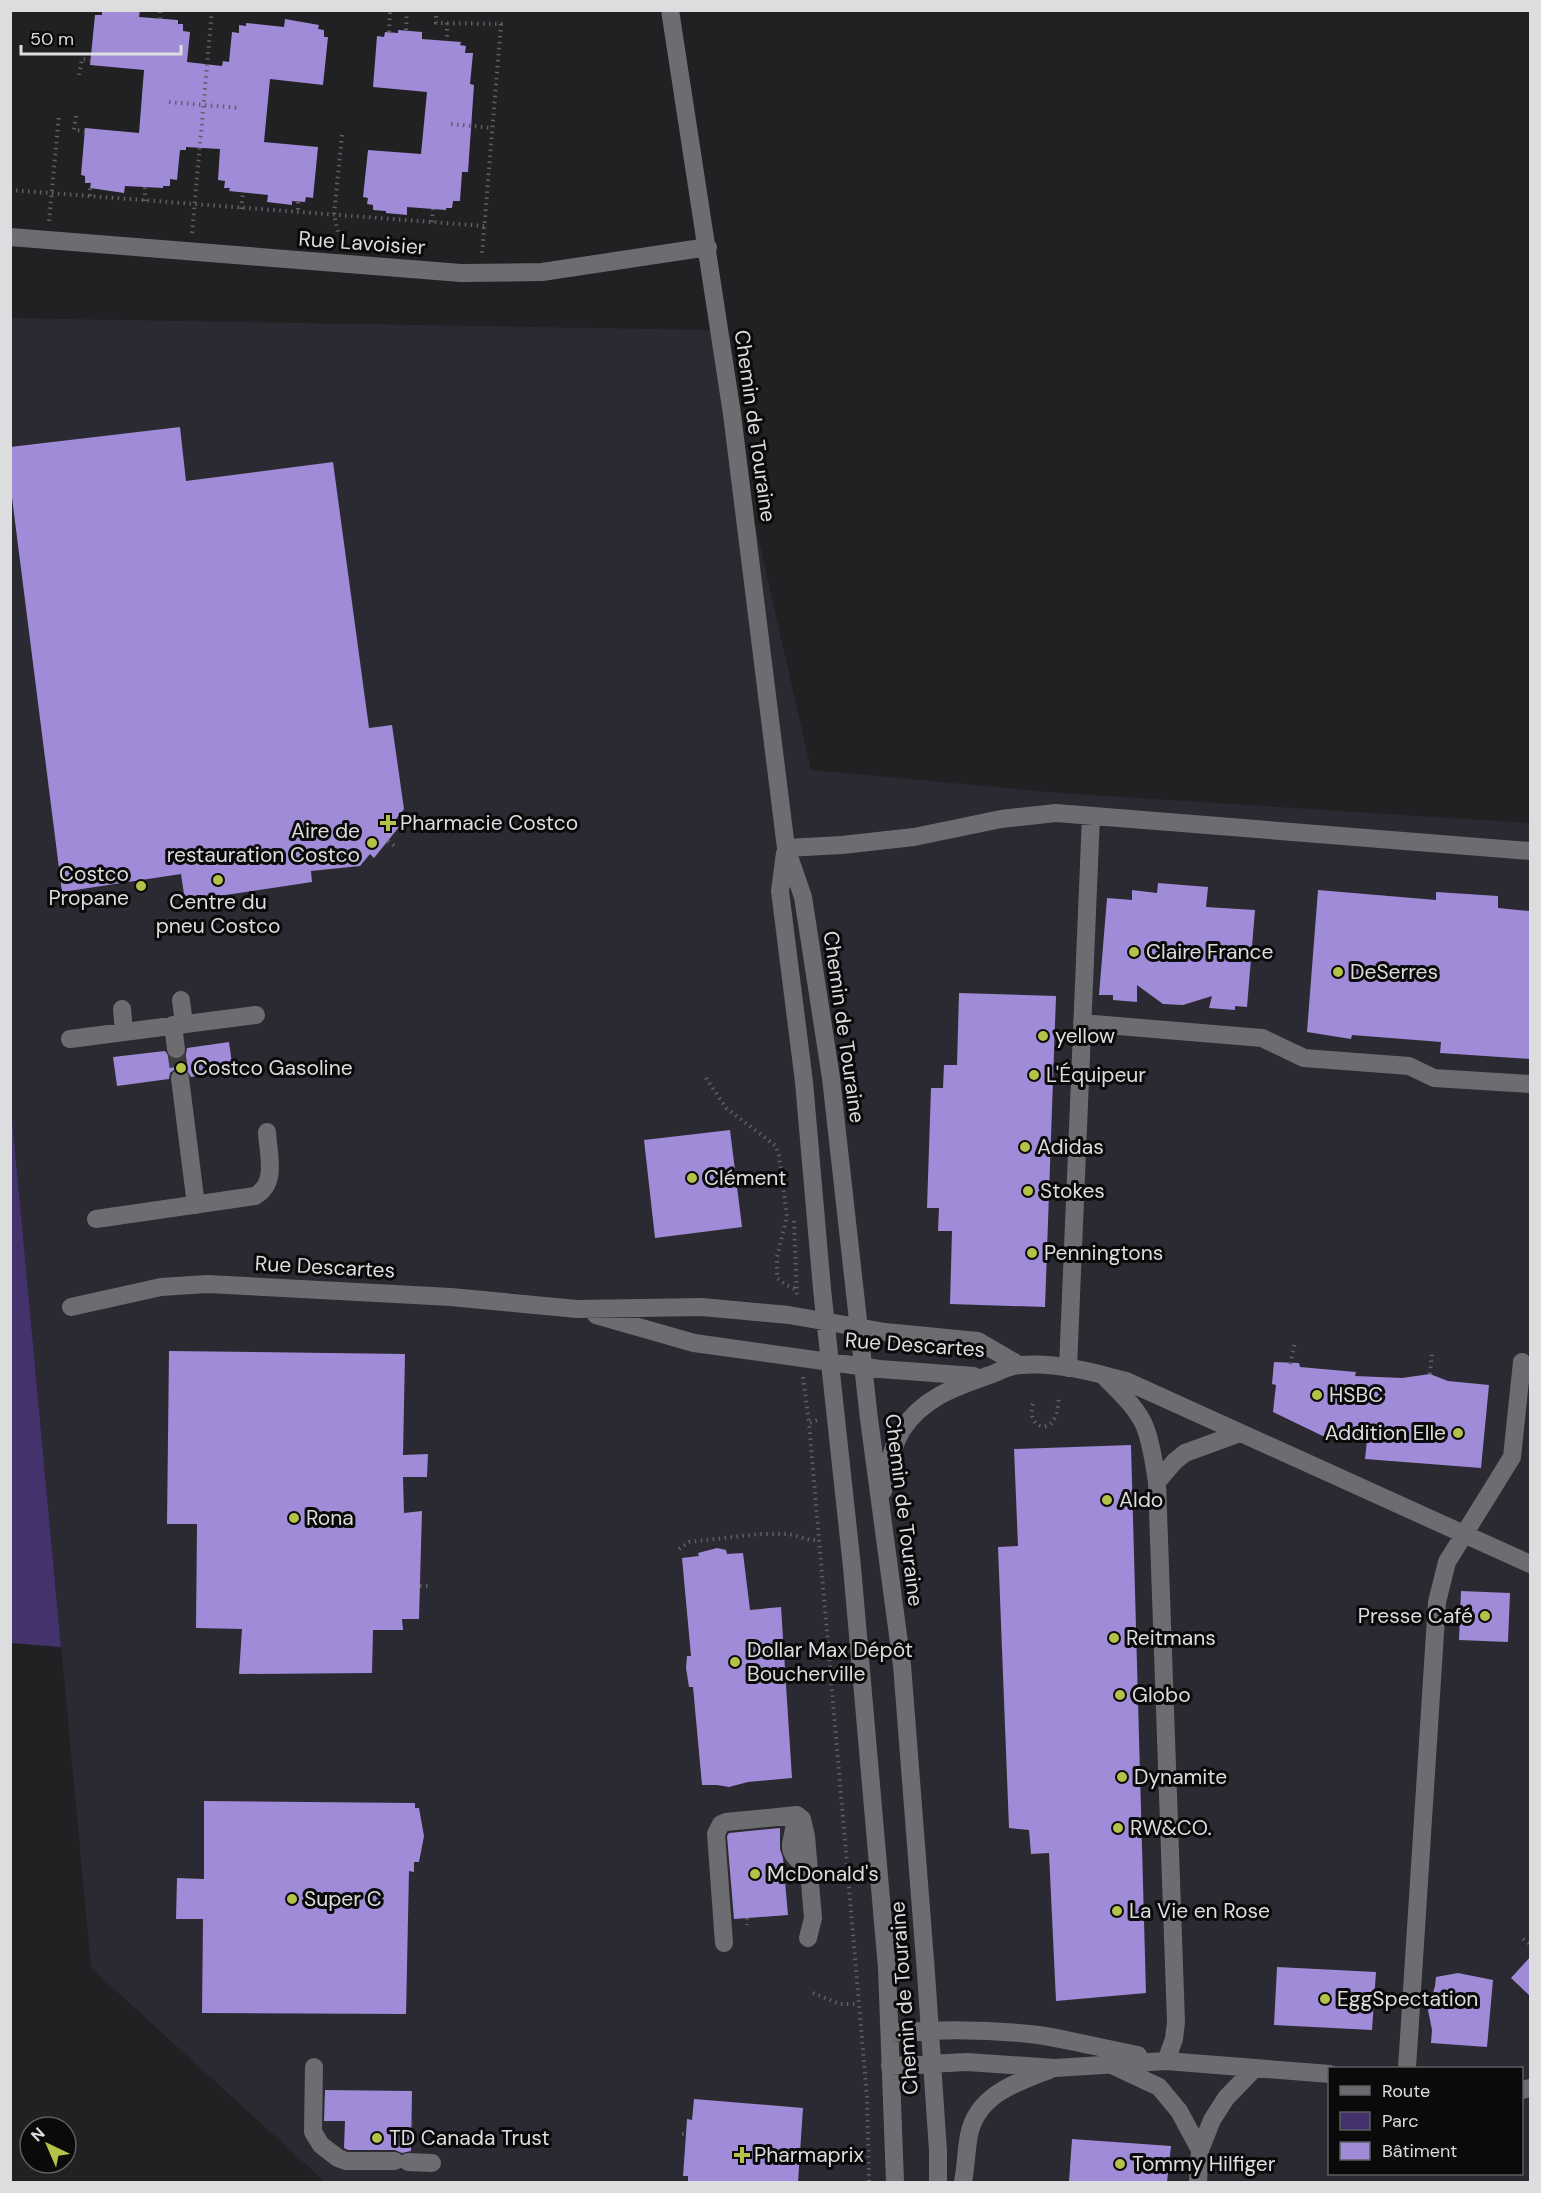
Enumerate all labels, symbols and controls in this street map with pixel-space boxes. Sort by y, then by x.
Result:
scale bar [21,18,182,56]
text: 50 m [30,27,74,51]
street label: Rue Lavoisier [297,225,427,261]
street label: Chemin de Touraine [728,328,782,524]
place label: Pharmacie Costco [400,809,578,837]
marker: Pharmacie Costco [381,816,395,830]
place label: Aire de restauration Costco [167,817,360,869]
marker: Aire de restauration Costco [365,836,379,850]
place label: Costco Propane [48,860,129,912]
marker: Centre du pneu Costco [211,873,225,887]
marker: Costco Propane [134,879,148,893]
place label: Centre du pneu Costco [156,888,280,940]
street label: Chemin de Touraine [817,929,871,1125]
place label: Claire France [1146,938,1274,966]
marker: Claire France [1127,945,1141,959]
place label: DeSerres [1350,958,1438,986]
marker: DeSerres [1331,965,1345,979]
place label: yellow [1055,1022,1115,1050]
marker: yellow [1036,1029,1050,1043]
place label: Costco Gasoline [193,1054,353,1082]
marker: Costco Gasoline [174,1061,188,1075]
place label: L'Équipeur [1046,1061,1146,1089]
marker: L'Équipeur [1027,1068,1041,1082]
place label: Adidas [1037,1133,1104,1161]
marker: Adidas [1018,1140,1032,1154]
place label: Clément [704,1164,787,1192]
marker: Clément [685,1171,699,1185]
place label: Stokes [1040,1177,1105,1205]
marker: Stokes [1021,1184,1035,1198]
place label: Penningtons [1044,1239,1163,1267]
marker: Penningtons [1025,1246,1039,1260]
street label: Rue Descartes [254,1249,396,1285]
street label: Rue Descartes [844,1326,986,1364]
place label: HSBC [1329,1381,1383,1409]
marker: HSBC [1310,1388,1324,1402]
street label: Chemin de Touraine [878,1412,930,1608]
place label: Addition Elle [1325,1419,1446,1447]
marker: Addition Elle [1451,1426,1465,1440]
place label: Aldo [1119,1486,1163,1514]
marker: Aldo [1100,1493,1114,1507]
place label: Rona [306,1504,354,1532]
marker: Rona [287,1511,301,1525]
place label: Presse Café [1358,1602,1473,1630]
marker: Presse Café [1478,1609,1492,1623]
place label: Reitmans [1126,1624,1216,1652]
marker: Reitmans [1107,1631,1121,1645]
place label: Dollar Max Dépôt Boucherville [747,1636,913,1688]
marker: Dollar Max Dépôt Boucherville [728,1655,742,1669]
place label: Globo [1132,1681,1191,1709]
marker: Globo [1113,1688,1127,1702]
place label: Dynamite [1134,1763,1227,1791]
marker: Dynamite [1115,1770,1129,1784]
place label: RW&CO. [1130,1814,1212,1842]
marker: RW&CO. [1111,1821,1125,1835]
place label: McDonald's [767,1860,879,1888]
marker: McDonald's [748,1867,762,1881]
place label: Super C [304,1885,382,1913]
marker: Super C [285,1892,299,1906]
place label: La Vie en Rose [1129,1897,1270,1925]
street label: Chemin de Touraine [883,1900,925,2096]
marker: La Vie en Rose [1110,1904,1124,1918]
place label: EggSpectation [1337,1985,1478,2013]
marker: EggSpectation [1318,1992,1332,2006]
legend [1328,2067,1523,2175]
text: Route [1382,2079,1430,2103]
text: Parc [1382,2109,1418,2133]
north arrow [18,2115,78,2175]
text: N [26,2123,49,2146]
place label: TD Canada Trust [389,2124,550,2152]
marker: TD Canada Trust [370,2131,384,2145]
text: Bâtiment [1382,2139,1457,2163]
place label: Pharmaprix [754,2141,864,2169]
marker: Pharmaprix [735,2148,749,2162]
place label: Tommy Hilfiger [1132,2150,1276,2178]
marker: Tommy Hilfiger [1113,2157,1127,2171]

